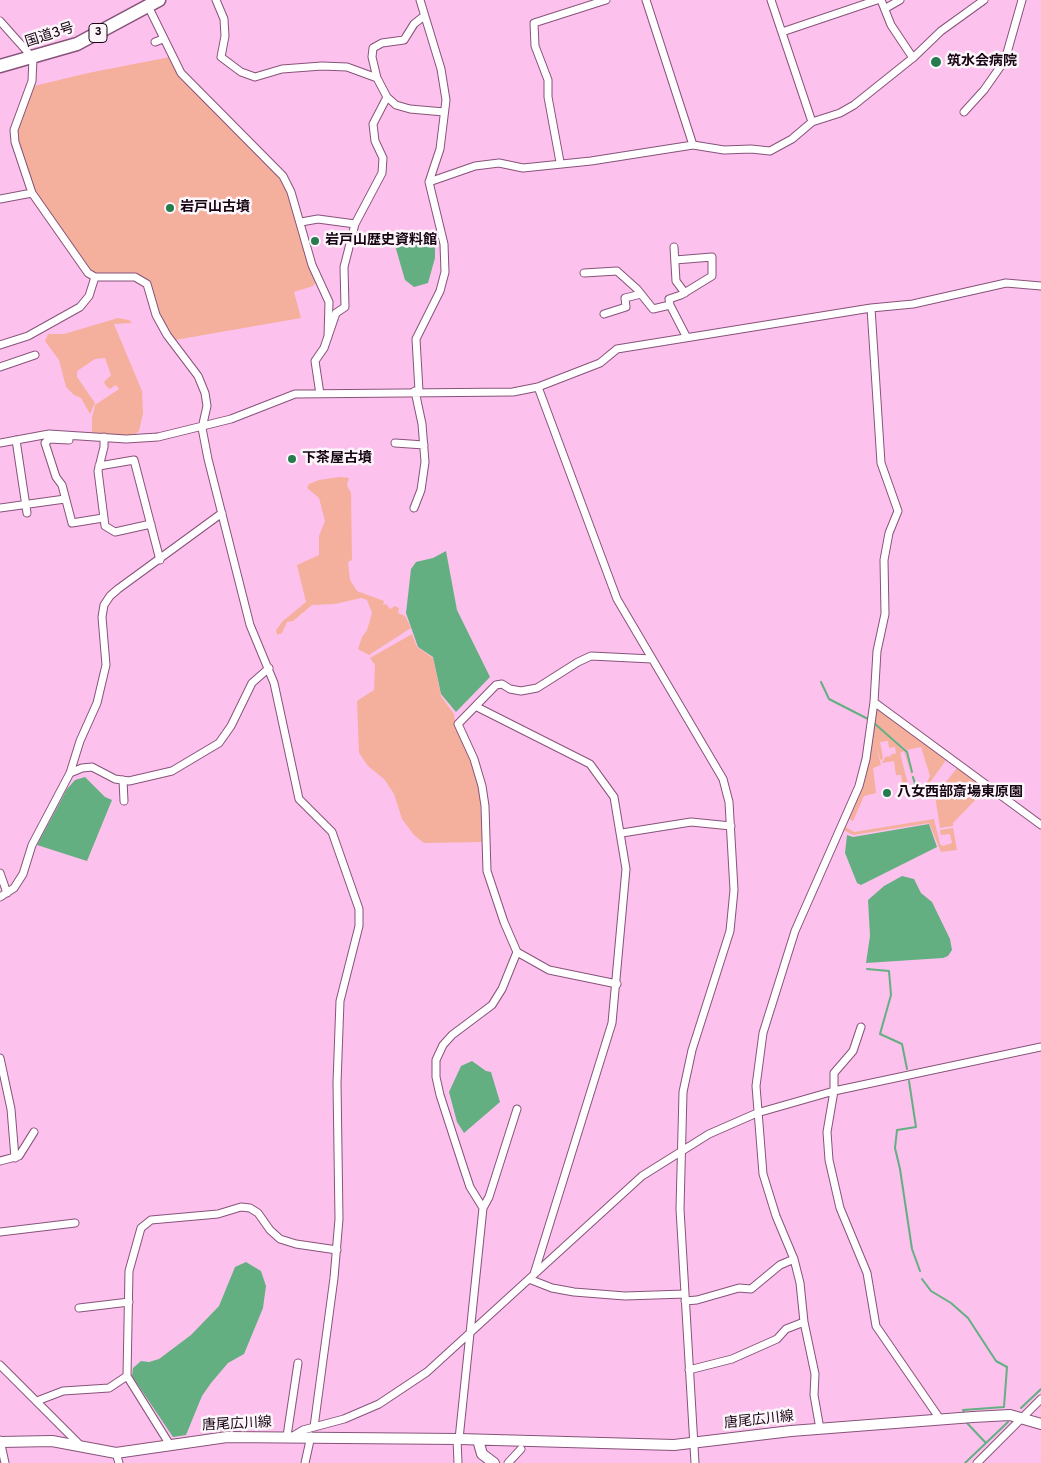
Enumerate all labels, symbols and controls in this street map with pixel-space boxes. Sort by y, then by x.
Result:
street label: 国道3号 [23,20,77,52]
road number: 3 [89,23,107,42]
place label: 筑水会病院 [947,54,1017,70]
marker: 筑水会病院 [929,55,943,69]
place label: 岩戸山古墳 [180,200,250,216]
marker: 岩戸山古墳 [164,202,176,214]
place label: 岩戸山歴史資料館 [325,233,437,249]
marker: 岩戸山歴史資料館 [309,235,321,247]
place label: 下茶屋古墳 [302,451,372,467]
marker: 下茶屋古墳 [286,453,298,465]
place label: 八女西部斎場東原園 [897,785,1023,801]
marker: 八女西部斎場東原園 [881,787,893,799]
street label: 唐尾広川線 [723,1409,795,1433]
street label: 唐尾広川線 [202,1415,272,1435]

